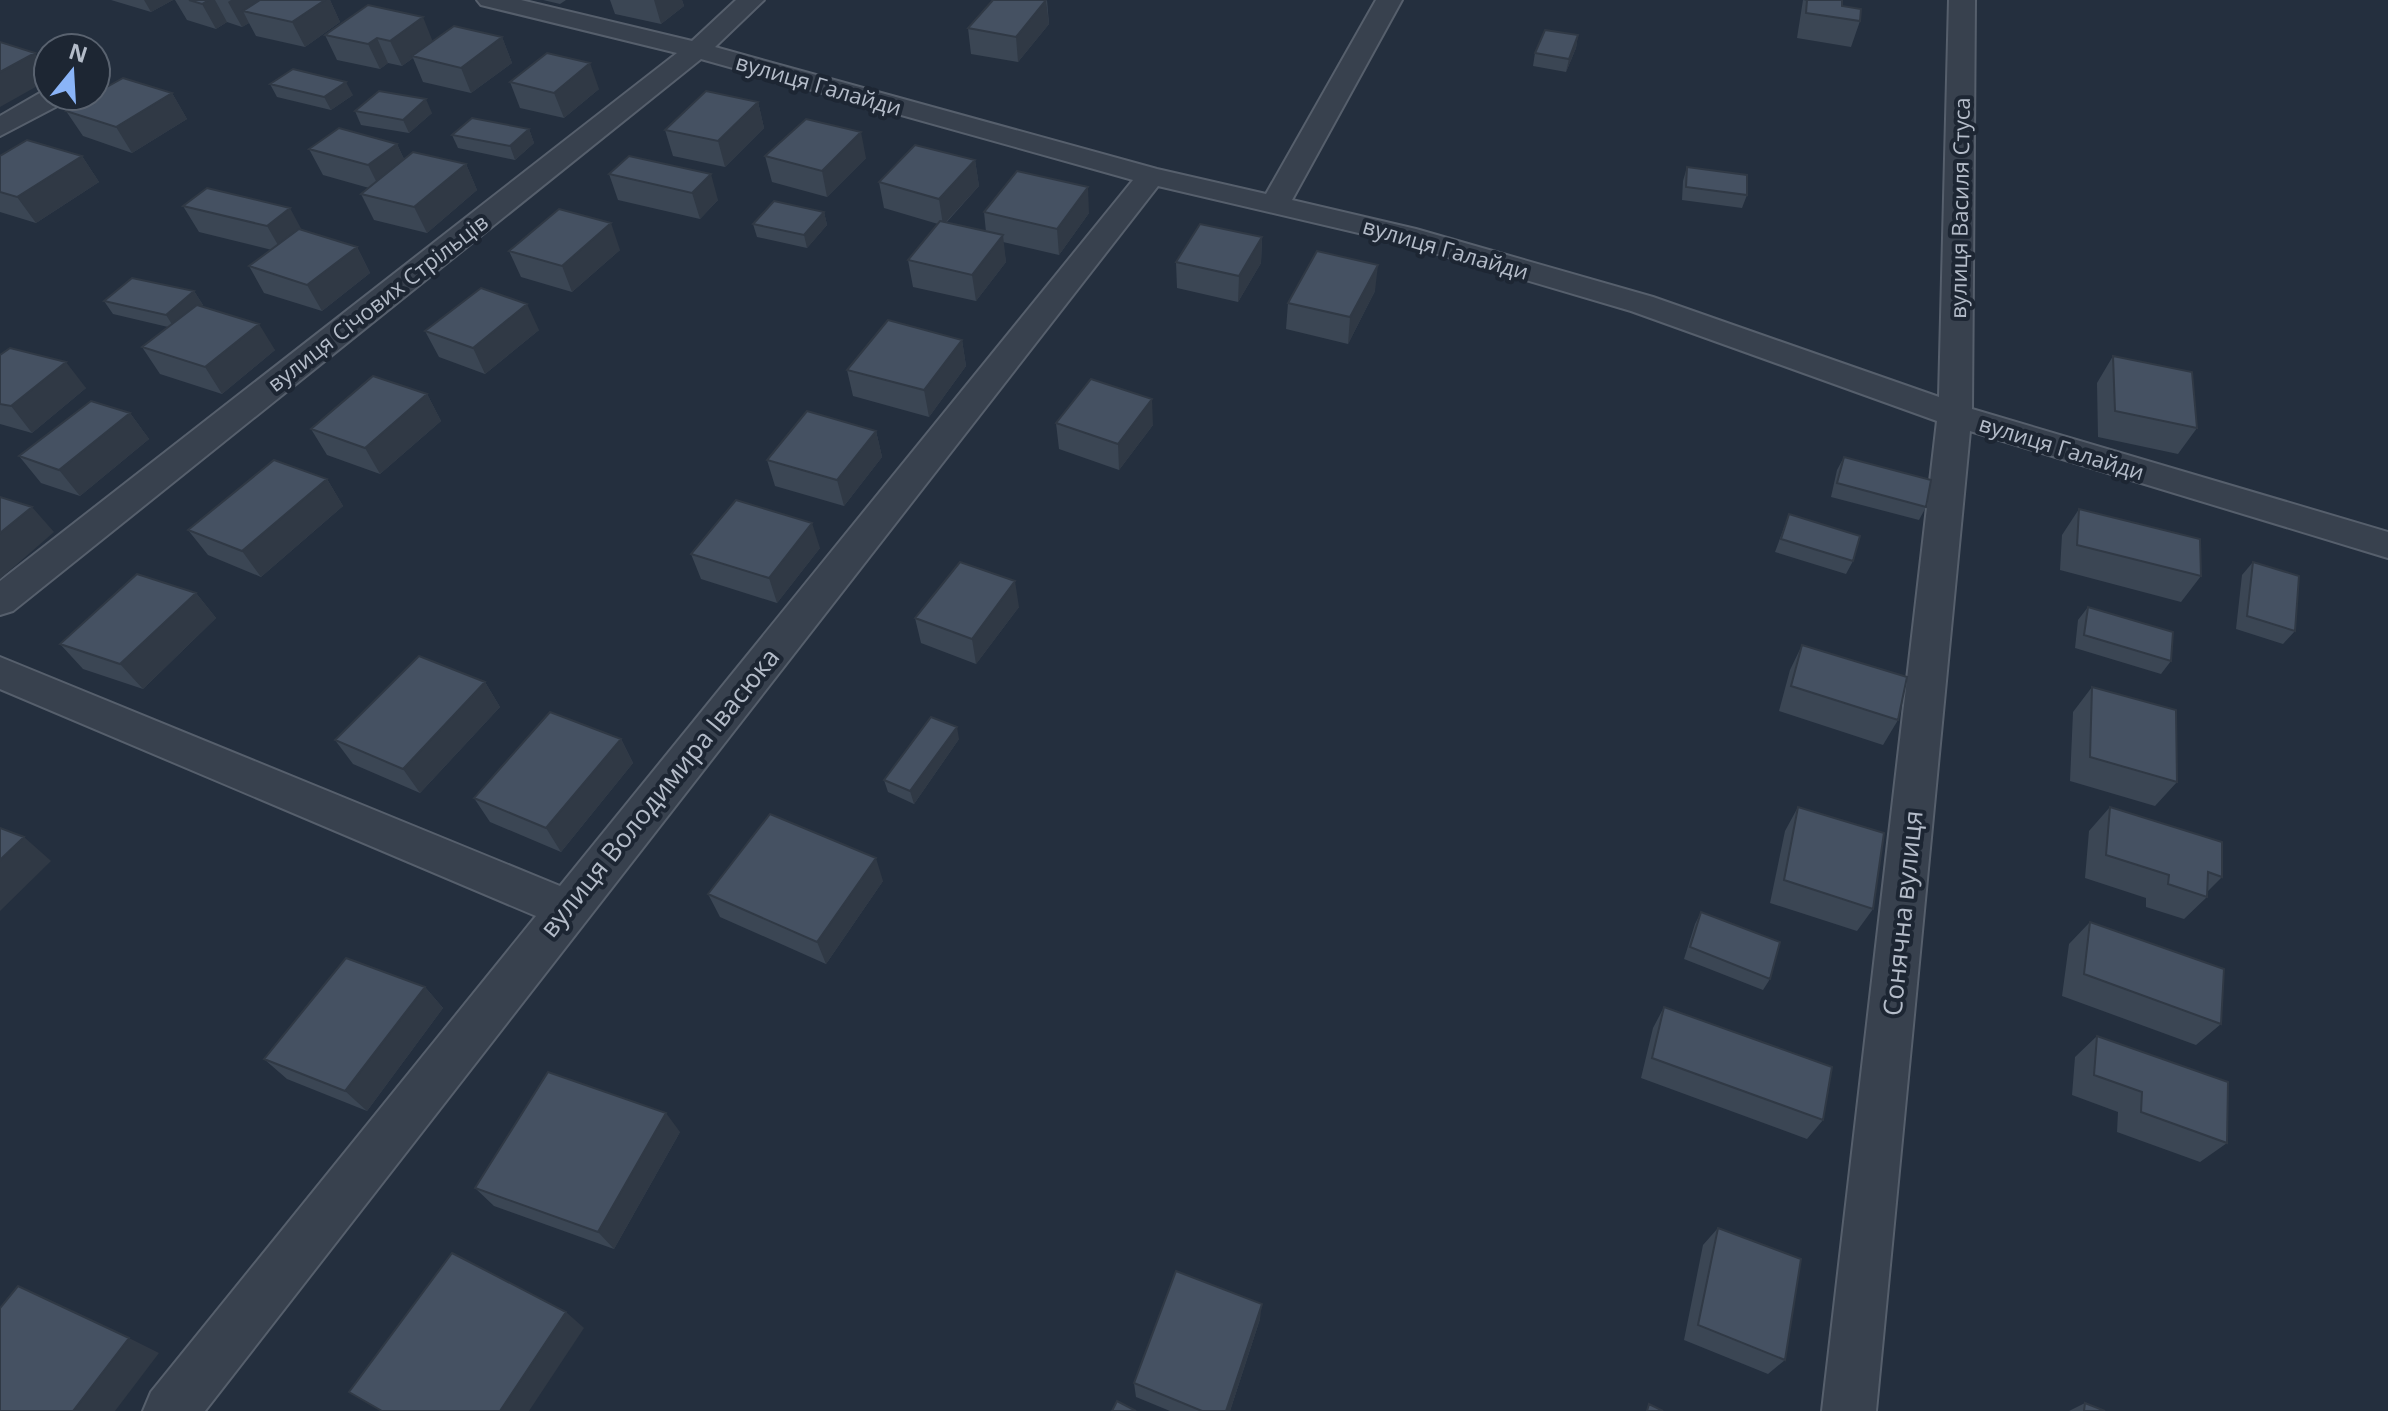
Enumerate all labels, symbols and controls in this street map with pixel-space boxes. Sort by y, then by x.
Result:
north arrow [32,32,112,112]
text: N [65,35,92,69]
street label: вулиця Галайди [733,46,905,122]
street label: вулиця Василя Стуса [1942,97,1976,319]
street label: вулиця Січових Стрільців [260,206,494,398]
street label: вулиця Галайди [1360,210,1532,286]
street label: вулиця Галайди [1976,408,2148,486]
street label: вулиця Володимира Івасюка [531,640,787,944]
street label: Сонячна вулиця [1873,809,1931,1017]

